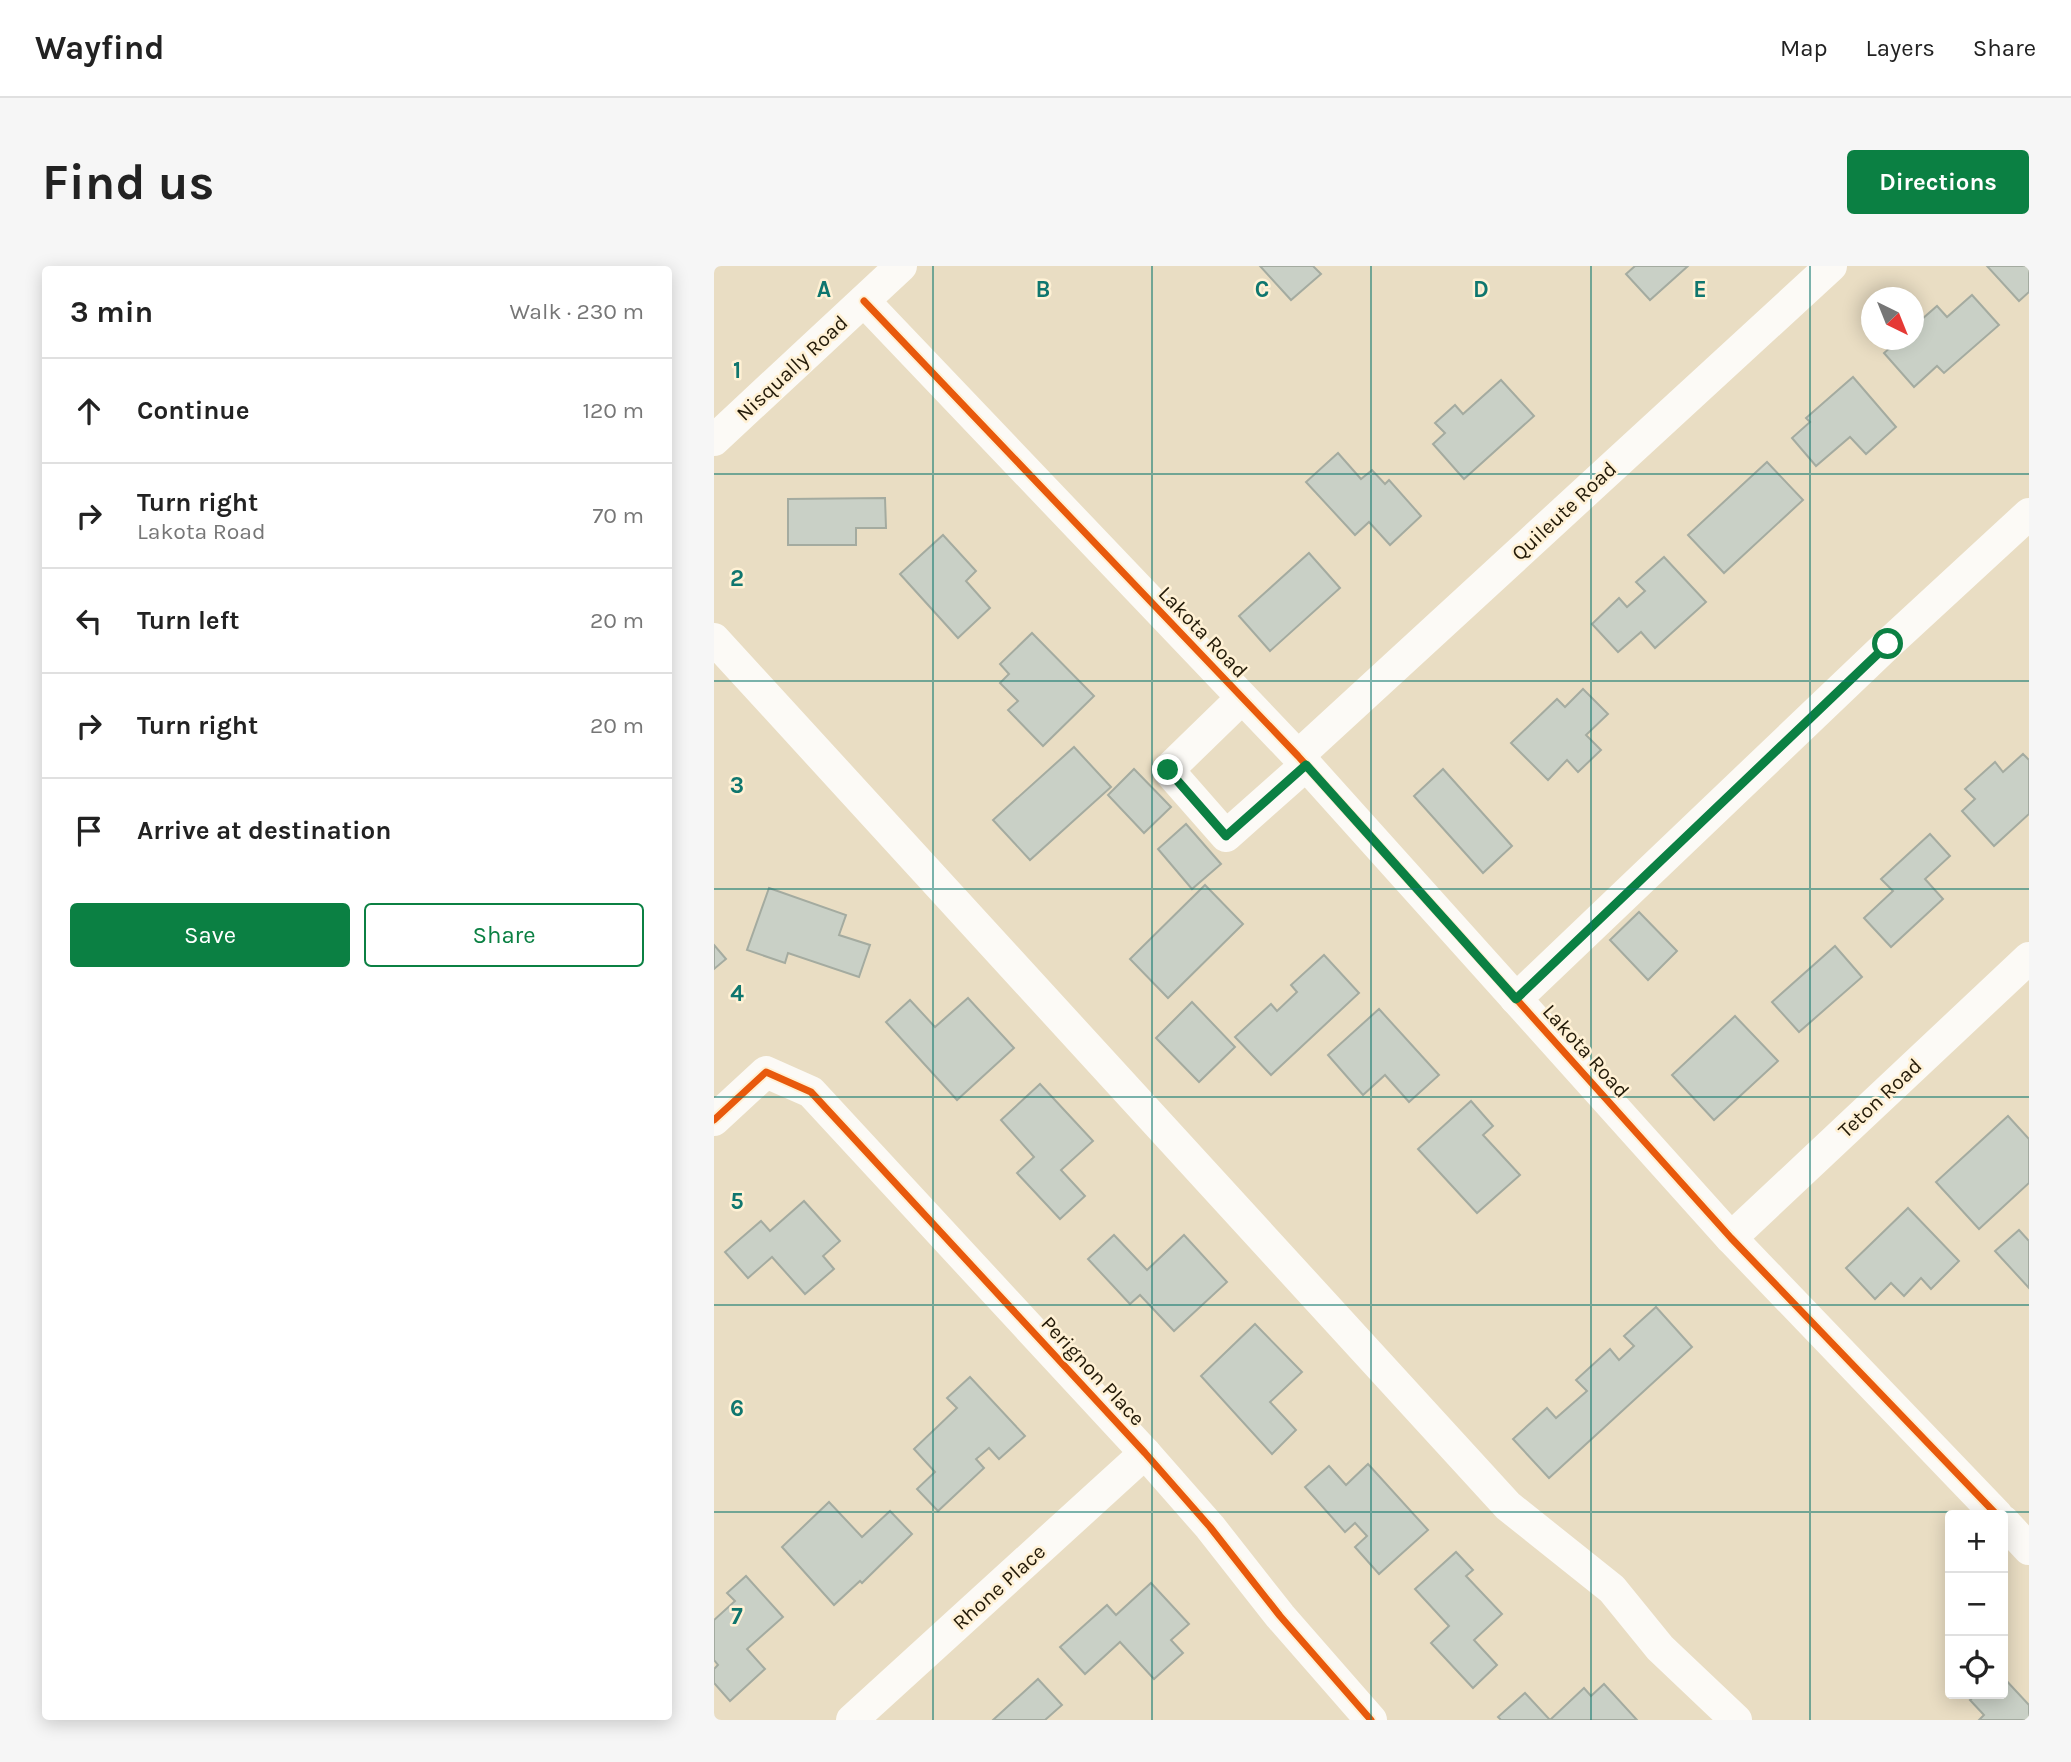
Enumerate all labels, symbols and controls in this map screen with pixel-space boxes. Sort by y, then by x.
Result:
text: Wayfind [35,29,165,67]
text: Map [1780,34,1828,62]
text: Layers [1866,34,1935,62]
text: Share [1973,34,2036,62]
button: Directions [1847,150,2029,214]
text: Find us [42,154,214,211]
text: A [817,276,831,303]
text: B [1036,276,1050,303]
text: C [1255,276,1269,303]
text: D [1473,276,1489,303]
text: E [1693,276,1707,303]
north arrow [1861,287,1924,350]
text: 3 min [70,294,153,330]
text: Walk · 230 m [510,298,644,325]
street label: Nisqually Road [731,310,853,426]
text: 1 [733,357,741,384]
icon: ahead [70,392,108,430]
text: Continue [137,395,249,426]
text: 120 m [582,397,644,424]
street label: Quileute Road [1507,457,1621,565]
text: Turn right [137,487,258,518]
icon: right [70,497,108,535]
text: 70 m [593,502,644,529]
text: Lakota Road [137,518,266,545]
text: 2 [730,565,744,592]
street label: Lakota Road [1154,581,1252,683]
icon: left [70,602,108,640]
text: Turn left [137,605,239,636]
text: 20 m [590,607,644,634]
route start [1872,628,1903,659]
icon: right [70,707,108,745]
text: Turn right [137,710,258,741]
text: 20 m [590,712,644,739]
route end [1152,754,1183,785]
text: 3 [730,772,744,799]
icon: arrive [70,812,108,850]
text: Arrive at destination [137,815,391,846]
button: Save [70,903,350,967]
button: Share [364,903,644,967]
text: 4 [730,980,744,1007]
street label: Lakota Road [1538,999,1634,1103]
street label: Teton Road [1833,1053,1927,1143]
text: 5 [730,1188,744,1215]
street label: Perignon Place [1036,1311,1150,1431]
text: 6 [730,1395,744,1422]
map controls [1945,1510,2008,1699]
button: + [1945,1510,2008,1573]
street label: Rhone Place [948,1539,1050,1635]
button: − [1945,1573,2008,1636]
text: 7 [731,1603,743,1630]
button: locate [1945,1636,2008,1699]

